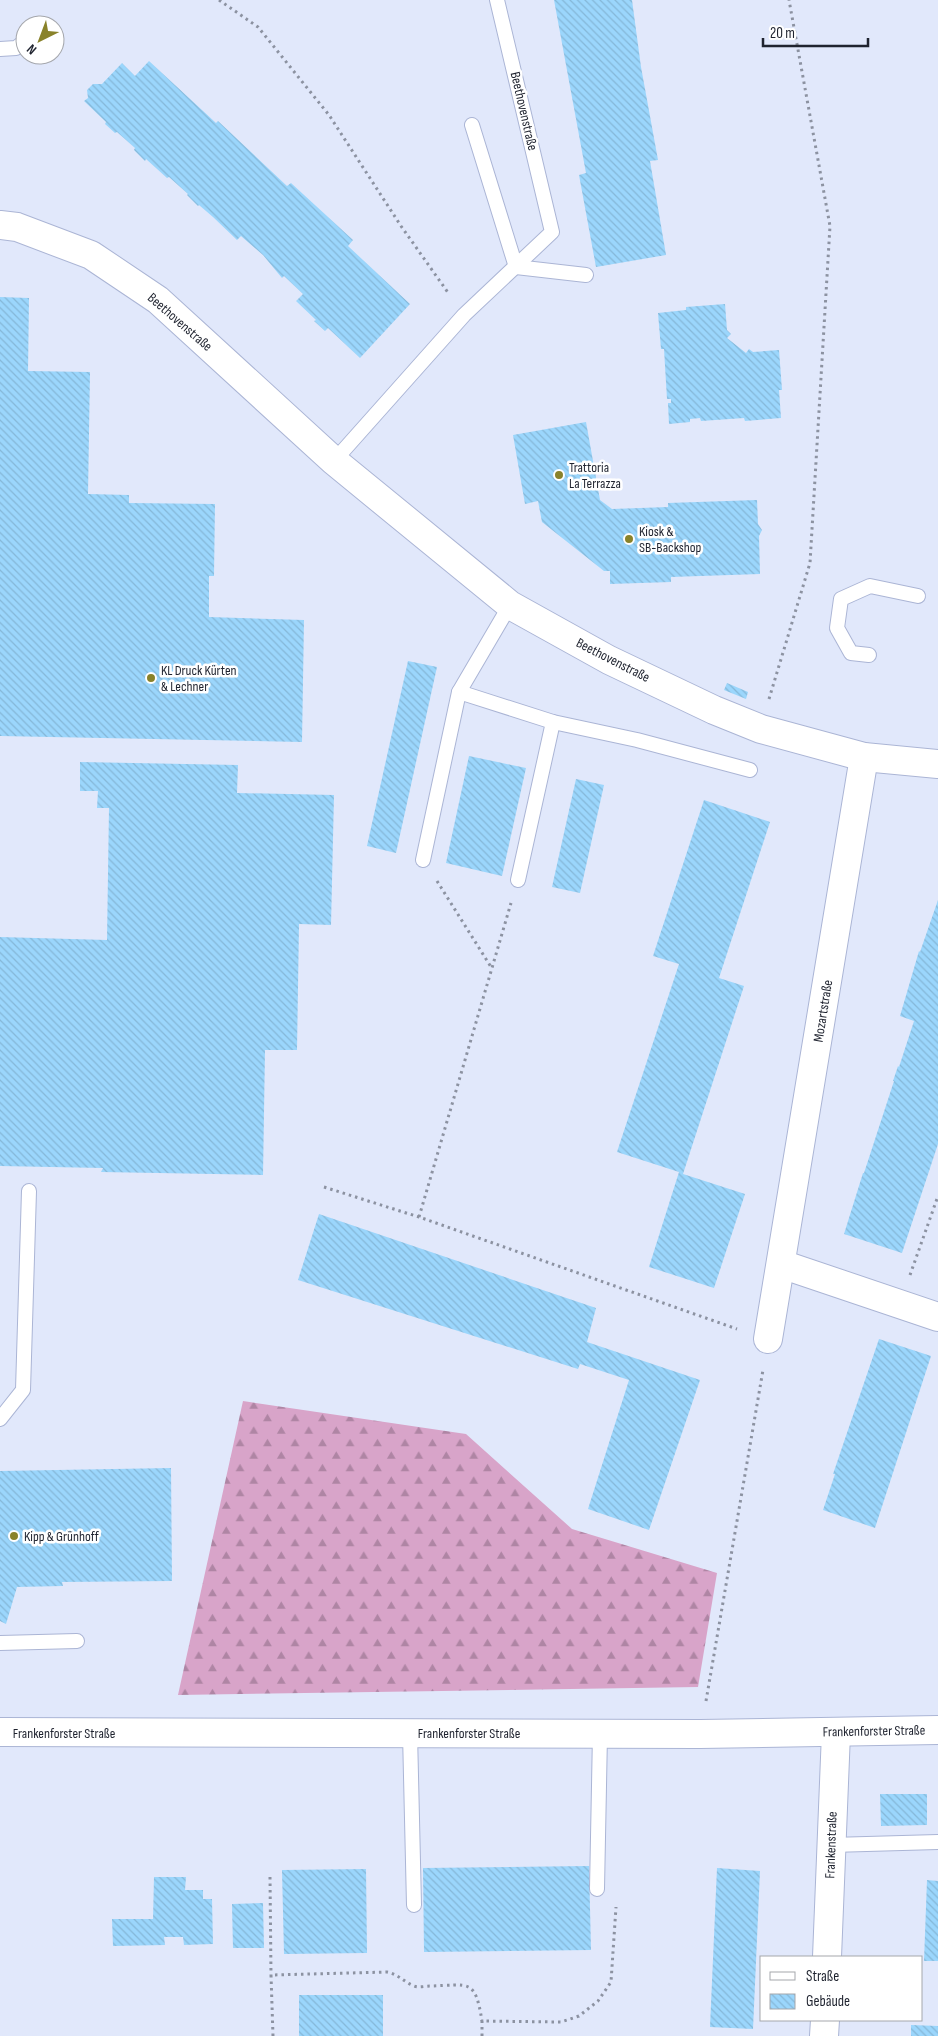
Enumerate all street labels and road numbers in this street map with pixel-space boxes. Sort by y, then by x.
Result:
street label: Beethovenstraße [507,70,541,152]
street label: Beethovenstraße [144,289,216,355]
street label: Beethovenstraße [573,634,653,686]
street label: Mozartstraße [810,979,836,1043]
street label: Frankenforster Straße [823,1722,925,1740]
street label: Frankenforster Straße [13,1725,115,1742]
street label: Frankenforster Straße [418,1725,520,1742]
street label: Frankenstraße [821,1811,841,1879]

